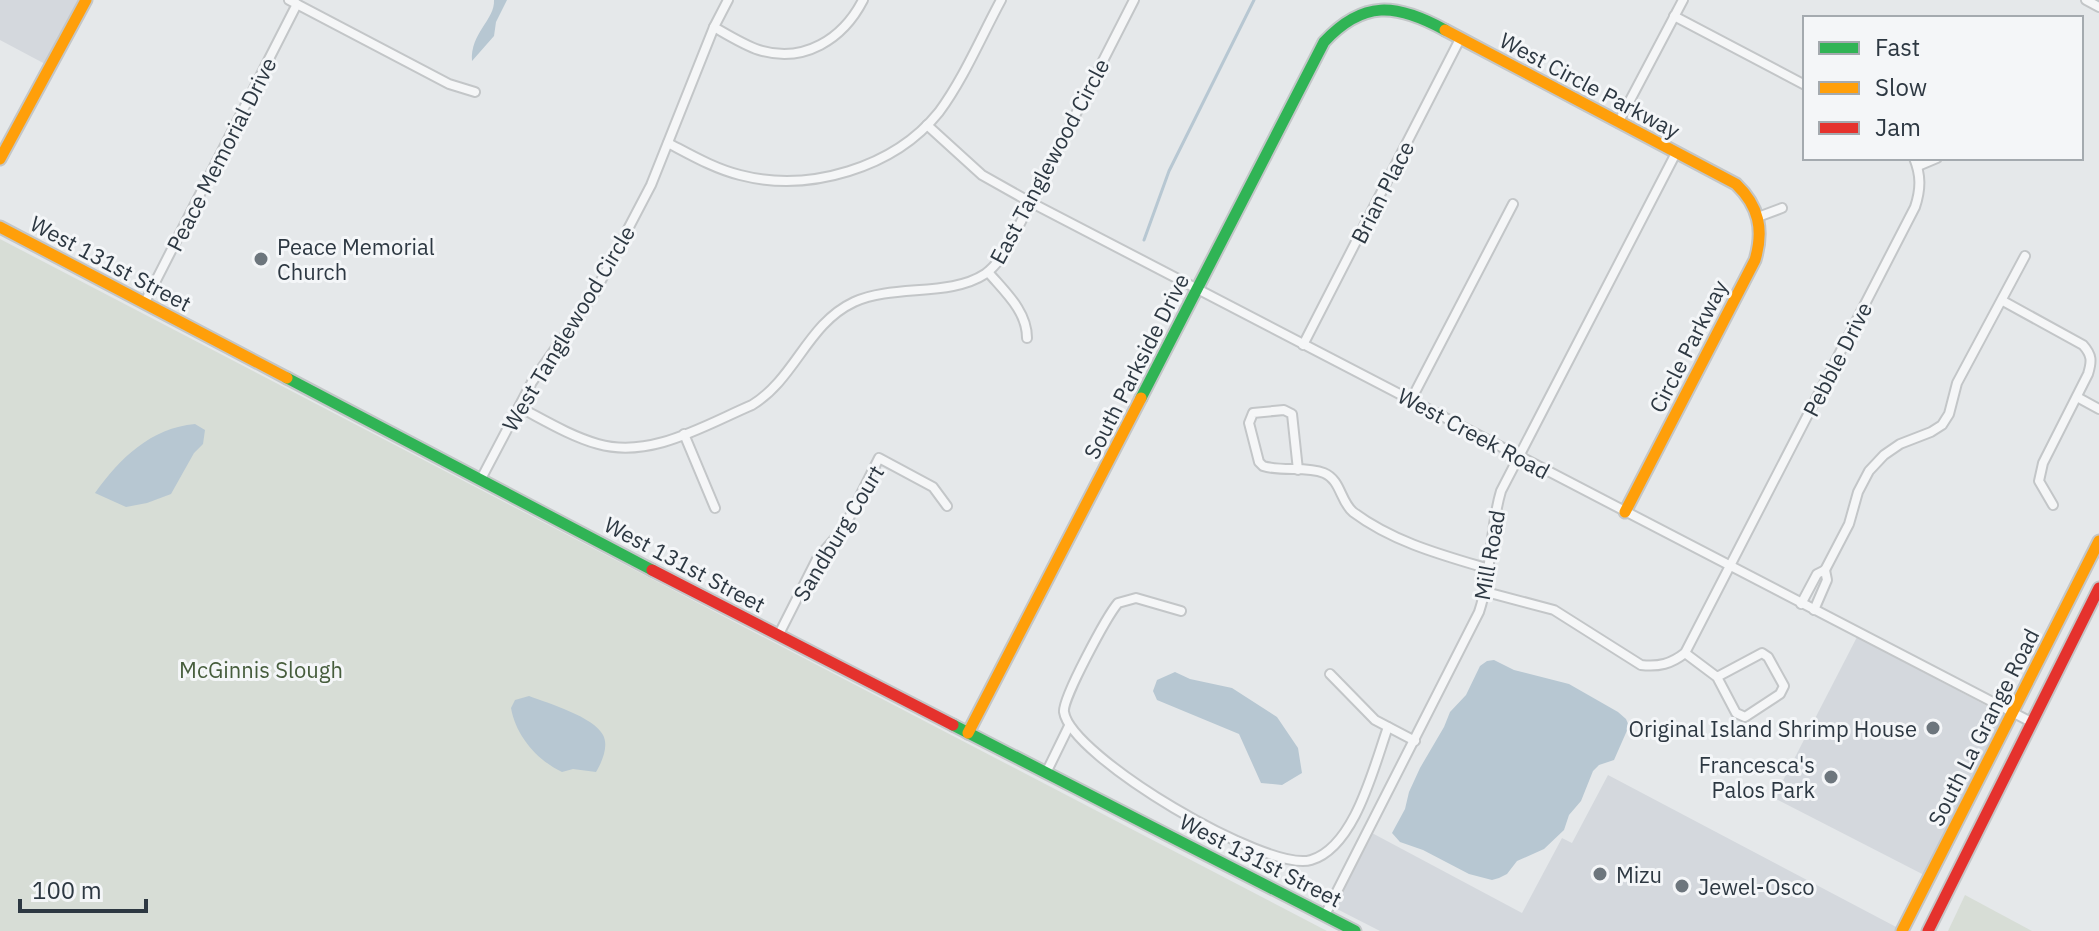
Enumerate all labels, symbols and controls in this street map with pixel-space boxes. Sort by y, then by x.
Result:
legend [1803,16,2083,160]
street label: West Circle Parkway [1495,25,1685,145]
text: Fast [1875,31,1920,63]
street label: Peace Memorial Drive [160,52,282,256]
street label: East Tanglewood Circle [983,53,1115,269]
text: Slow [1875,71,1927,103]
text: Jam [1875,111,1921,143]
street label: Brian Place [1344,136,1420,248]
street label: West 131st Street [25,208,197,318]
street label: West Tanglewood Circle [495,220,641,436]
place label: Peace Memorial Church [277,232,435,286]
marker: Peace Memorial Church [252,250,270,268]
street label: South Parkside Drive [1077,268,1195,464]
street label: Circle Parkway [1642,275,1734,417]
street label: Pebble Drive [1796,297,1878,421]
street label: West Creek Road [1393,381,1555,485]
street label: Sandburg Court [786,460,890,606]
street label: Mill Road [1467,508,1511,602]
street label: West 131st Street [599,509,771,619]
street label: South La Grange Road [1921,623,2045,831]
park label: McGinnis Slough [179,655,343,684]
place label: Original Island Shrimp House [1628,714,1917,743]
marker: Original Island Shrimp House [1924,719,1942,737]
place label: Francesca's Palos Park [1699,750,1815,804]
marker: Francesca's Palos Park [1822,768,1840,786]
street label: West 131st Street [1175,807,1347,913]
place label: Mizu [1616,860,1662,889]
scale bar [20,863,146,913]
marker: Mizu [1591,865,1609,883]
place label: Jewel-Osco [1698,872,1814,901]
text: 100 m [32,874,102,906]
marker: Jewel-Osco [1673,877,1691,895]

